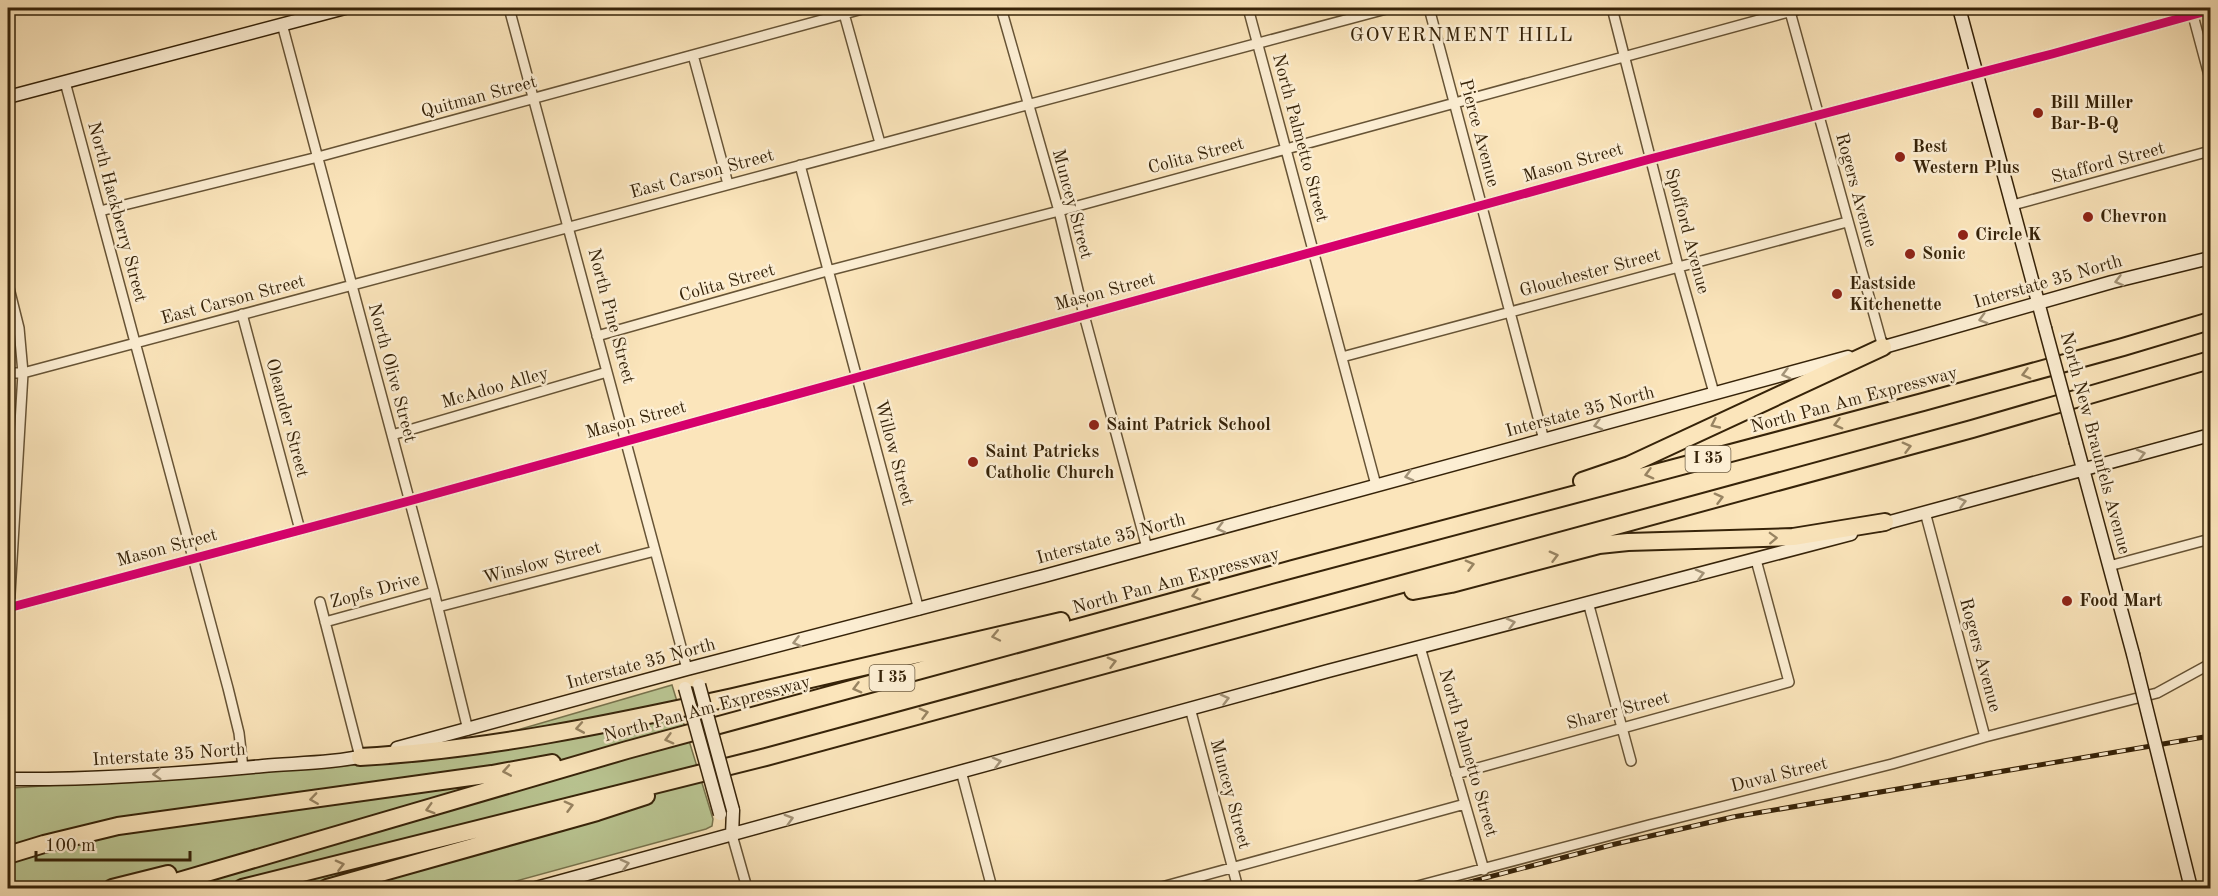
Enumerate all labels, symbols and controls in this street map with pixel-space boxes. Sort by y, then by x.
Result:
district label: GOVERNMENT HILL [1350,26,1574,46]
street label: North Palmetto Street [1269,52,1331,224]
street label: Quitman Street [419,73,539,121]
street label: Pierce Avenue [1456,77,1502,189]
place label: Bill Miller Bar-B-Q [2050,94,2133,133]
marker: Bill Miller Bar-B-Q [2031,106,2045,120]
street label: North Hackberry Street [84,120,150,304]
street label: Rogers Avenue [1832,131,1880,249]
street label: Colita Street [1146,135,1246,177]
place label: Best Western Plus [1912,138,2020,177]
street label: Stafford Street [2049,139,2167,187]
street label: Mason Street [1521,140,1625,186]
street label: East Carson Street [628,146,776,202]
street label: Muncey Street [1049,147,1095,261]
marker: Best Western Plus [1893,150,1907,164]
street label: Spofford Avenue [1662,166,1712,296]
place label: Chevron [2100,208,2167,226]
marker: Chevron [2081,210,2095,224]
place label: Circle K [1975,226,2042,244]
marker: Circle K [1956,228,1970,242]
place label: Sonic [1922,245,1966,263]
street label: North Pine Street [584,246,638,386]
street label: Glouchester Street [1518,246,1662,300]
marker: Sonic [1903,247,1917,261]
street label: Interstate 35 North [1972,252,2124,312]
street label: Colita Street [677,261,777,305]
street label: Mason Street [1053,270,1157,314]
street label: East Carson Street [159,272,307,328]
one-way arrow [2114,273,2124,286]
place label: Eastside Kitchenette [1849,275,1942,314]
marker: Eastside Kitchenette [1830,287,1844,301]
street label: North Olive Street [365,301,419,445]
one-way arrow [1978,312,1988,325]
street label: North New Braunfels Avenue [2057,330,2133,556]
street label: Oleander Street [262,357,312,479]
street label: McAdoo Alley [440,364,551,412]
street label: North Pan Am Expressway [1749,364,1960,436]
one-way arrow [2021,366,2031,379]
one-way arrow [1781,367,1792,379]
street label: Interstate 35 North [1503,383,1657,441]
street label: Mason Street [584,398,688,442]
street label: Willow Street [871,398,917,508]
place label: Saint Patrick School [1106,416,1271,434]
one-way arrow [1711,417,1722,429]
one-way arrow [1833,417,1843,430]
marker: Saint Patrick School [1087,418,1101,432]
one-way arrow [1593,418,1603,431]
one-way arrow [1902,441,1912,454]
place label: Saint Patricks Catholic Church [985,443,1114,482]
road number: I 35 [1686,446,1730,472]
one-way arrow [2135,449,2146,461]
marker: Saint Patricks Catholic Church [966,455,980,469]
one-way arrow [1644,467,1654,480]
one-way arrow [1404,469,1415,481]
one-way arrow [1713,493,1724,505]
one-way arrow [1957,497,1967,509]
street label: Interstate 35 North [1034,510,1188,568]
one-way arrow [1216,520,1226,533]
street label: Mason Street [115,526,219,570]
one-way arrow [1769,532,1778,545]
street label: Winslow Street [481,539,603,587]
street label: North Pan Am Expressway [1071,545,1282,617]
one-way arrow [1548,551,1559,563]
one-way arrow [1464,560,1474,573]
one-way arrow [1694,569,1705,581]
street label: Zopfs Drive [328,570,422,612]
one-way arrow [1191,588,1201,601]
place label: Food Mart [2079,592,2163,610]
marker: Food Mart [2060,594,2074,608]
street label: Rogers Avenue [1956,596,2004,714]
one-way arrow [1506,617,1516,630]
one-way arrow [991,628,1001,641]
one-way arrow [792,634,802,647]
street label: Interstate 35 North [564,635,718,693]
one-way arrow [1106,657,1117,669]
road number: I 35 [870,665,914,691]
street label: North Palmetto Street [1435,667,1501,839]
street label: North Pan Am Expressway [602,673,813,745]
one-way arrow [852,680,862,693]
street label: Sharer Street [1565,689,1671,733]
one-way arrow [1220,693,1230,706]
one-way arrow [919,708,929,721]
one-way arrow [575,721,585,734]
one-way arrow [664,732,675,744]
street label: Muncey Street [1207,737,1253,851]
street label: Interstate 35 North [92,741,246,769]
street label: Duval Street [1729,754,1829,796]
one-way arrow [992,756,1002,769]
one-way arrow [502,764,512,777]
one-way arrow [153,768,162,781]
one-way arrow [309,793,319,805]
one-way arrow [564,800,574,813]
one-way arrow [425,802,435,814]
one-way arrow [784,814,794,827]
scale bar [36,824,190,862]
text: 100 m [45,837,96,855]
one-way arrow [334,859,344,872]
one-way arrow [620,859,630,872]

